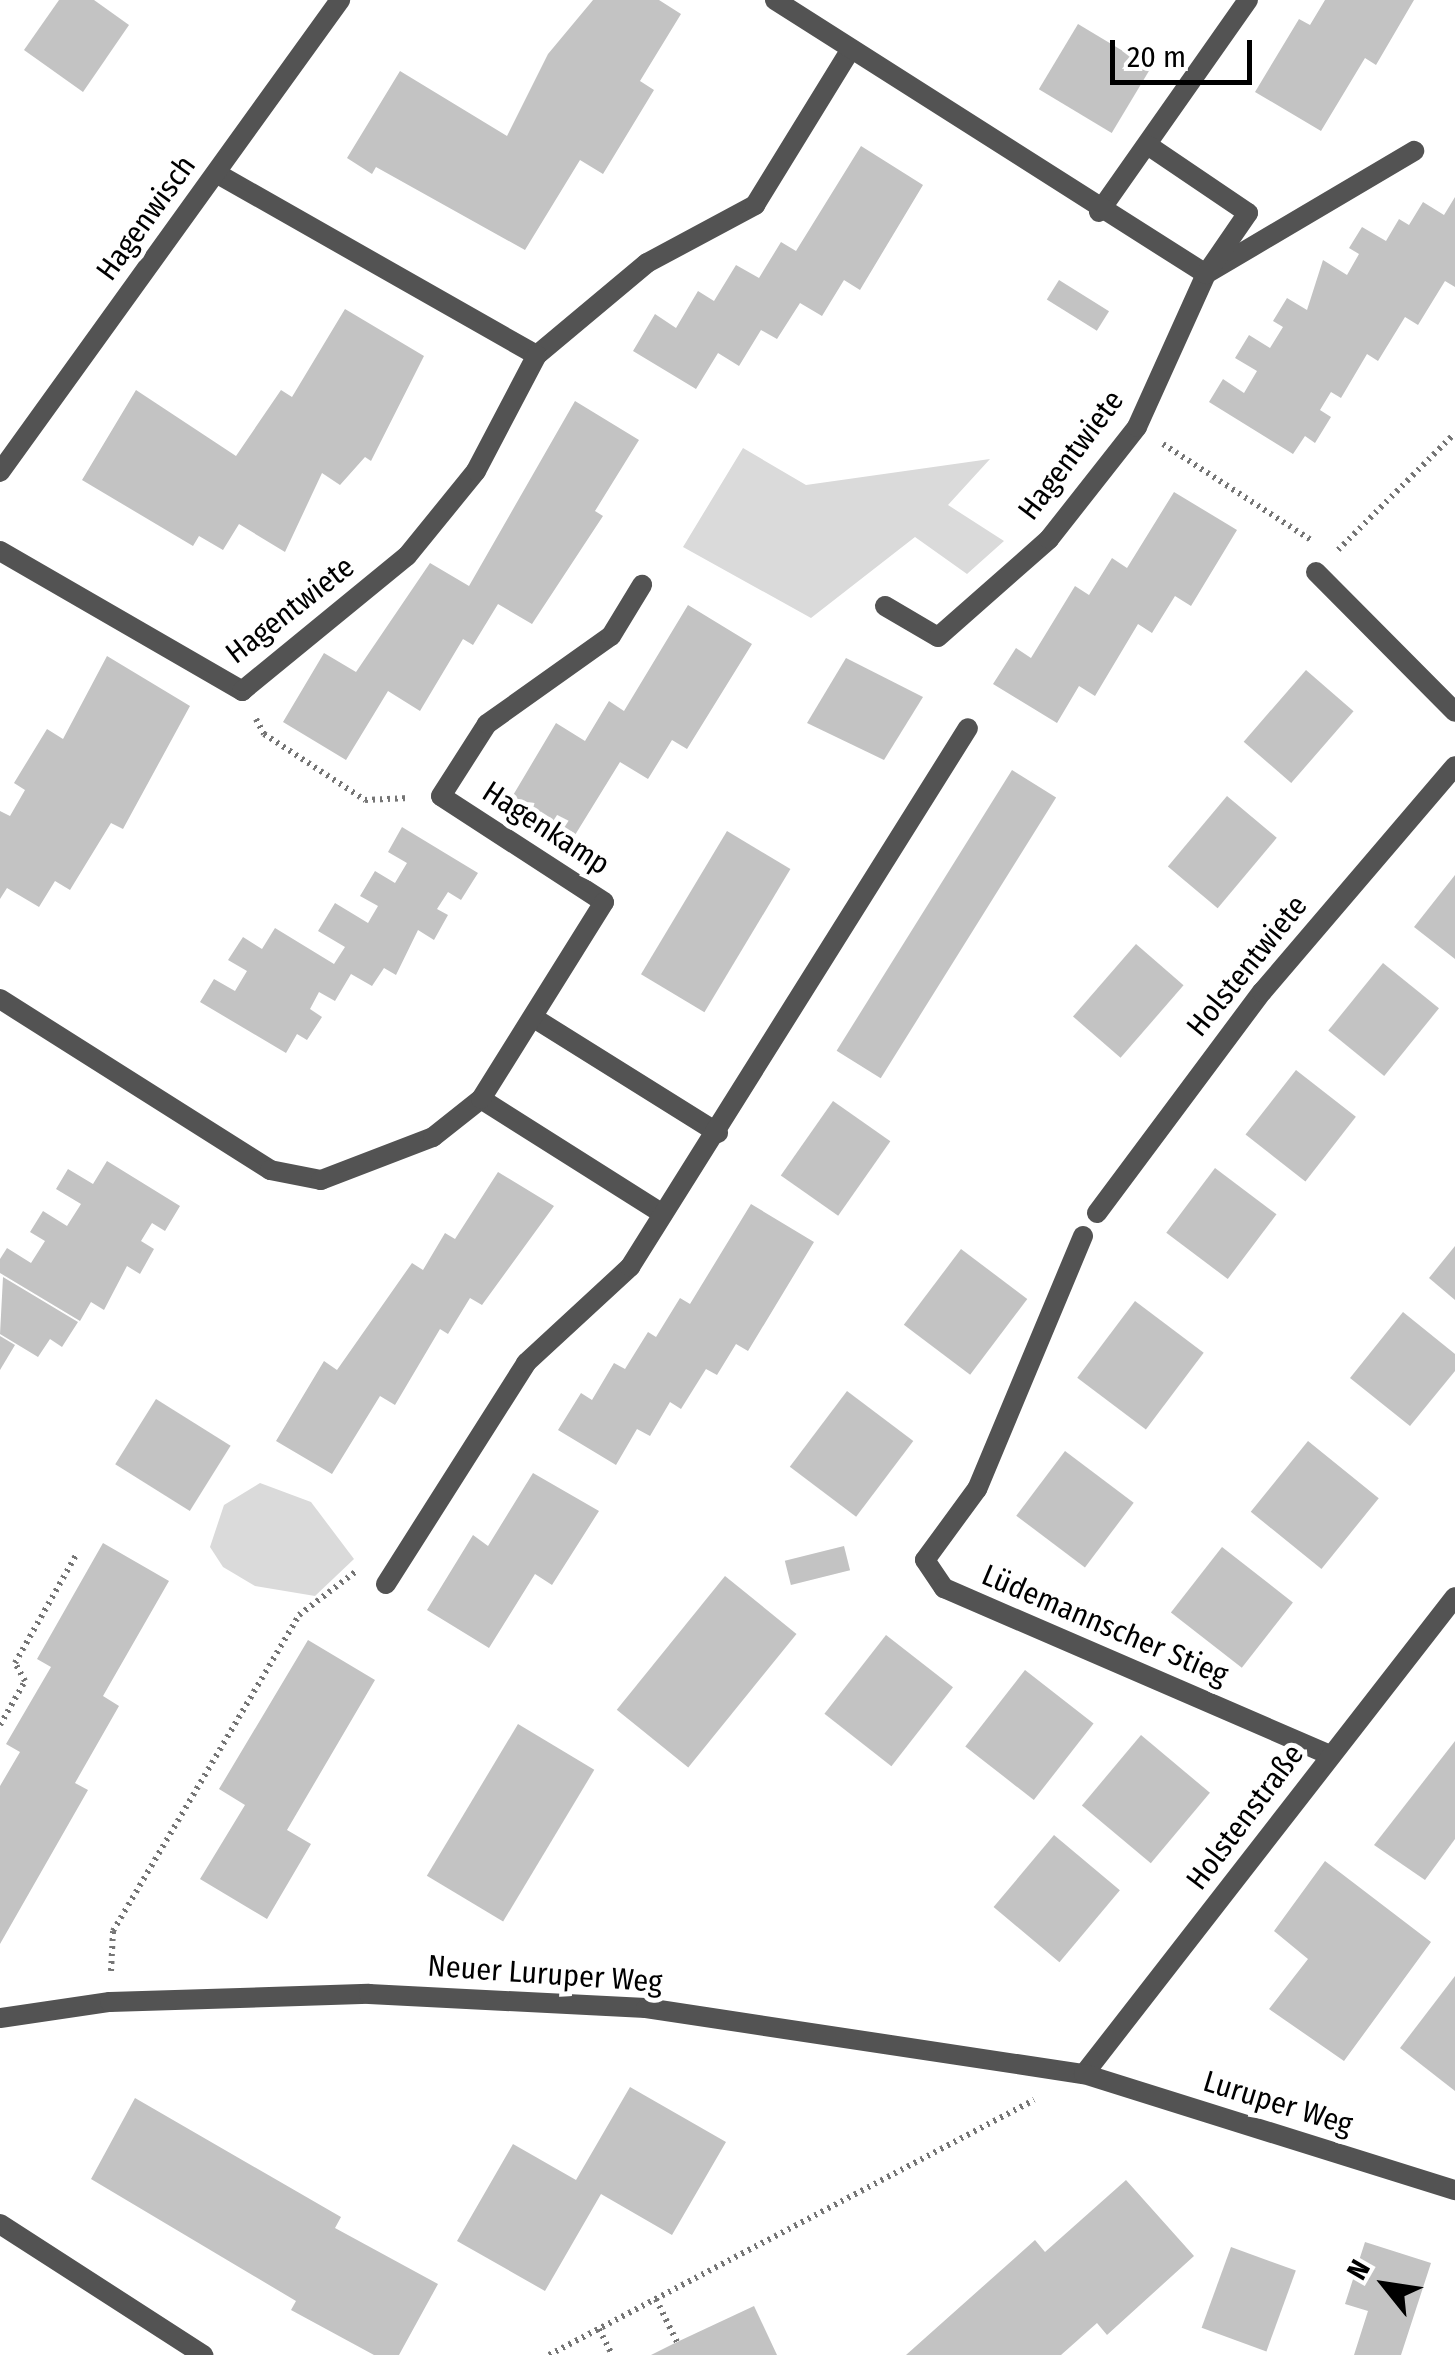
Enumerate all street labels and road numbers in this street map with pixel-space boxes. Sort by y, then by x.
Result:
street label: Hagenwisch [89,149,203,287]
street label: Hagentwiete [1011,383,1131,527]
street label: Hagentwiete [219,549,361,671]
street label: Hagenkamp [476,774,616,882]
street label: Holstentwiete [1179,888,1315,1044]
street label: Lüdemannscher Stieg [977,1557,1233,1693]
street label: Holstenstraße [1179,1737,1311,1897]
street label: Neuer Luruper Weg [426,1948,664,2000]
street label: Luruper Weg [1199,2063,1357,2143]

